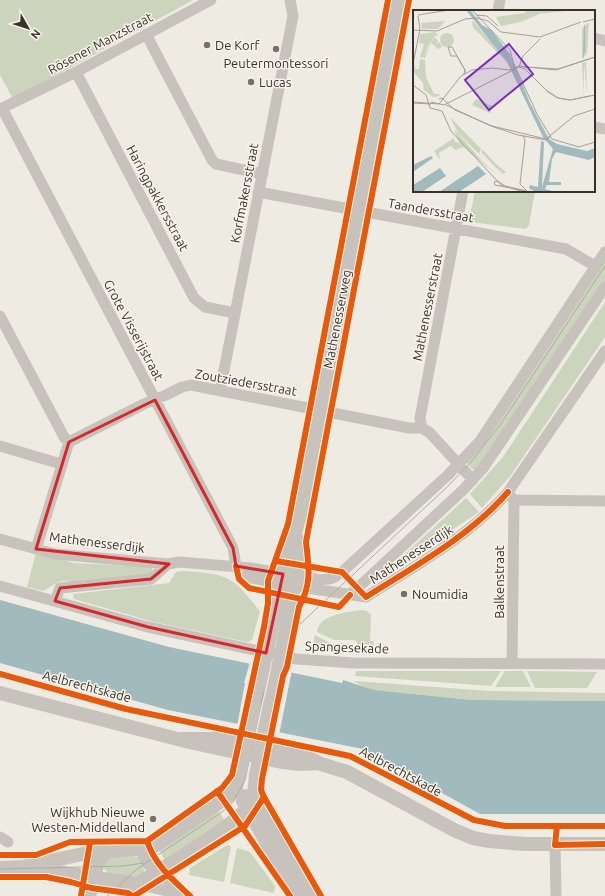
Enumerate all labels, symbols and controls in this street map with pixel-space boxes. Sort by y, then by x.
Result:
north arrow [8,8,48,48]
street label: Rösener Manzstraat [45,9,155,77]
inset map [413,10,595,192]
text: N [29,27,43,41]
place label: De Korf [215,38,260,52]
marker: De Korf [202,40,212,50]
marker: Peutermontessori [271,44,281,54]
place label: Peutermontessori [224,56,328,70]
place label: Lucas [259,75,292,89]
marker: Lucas [246,77,256,87]
street label: Korfmakersstraat [227,142,261,244]
street label: Haringpakkersstraat [124,143,192,253]
street label: Taandersstraat [387,196,475,224]
street label: Mathenesserstraat [410,252,444,362]
street label: Mathenesserweg [321,268,353,370]
street label: Grote Visserijstraat [102,277,166,383]
street label: Zoutziedersstraat [194,366,298,398]
street label: Mathenesserdijk [367,522,455,586]
street label: Mathenesserdijk [48,529,146,555]
street label: Balkenstraat [492,545,506,619]
place label: Noumidia [412,587,468,601]
marker: Noumidia [399,589,409,599]
street label: Spangesekade [305,639,389,655]
street label: Aelbrechtskade [41,667,133,705]
street label: Aelbrechtskade [358,743,444,799]
place label: Wijkhub Nieuwe Westen-Middelland [32,805,145,834]
marker: Wijkhub Nieuwe Westen-Middelland [148,814,158,824]

